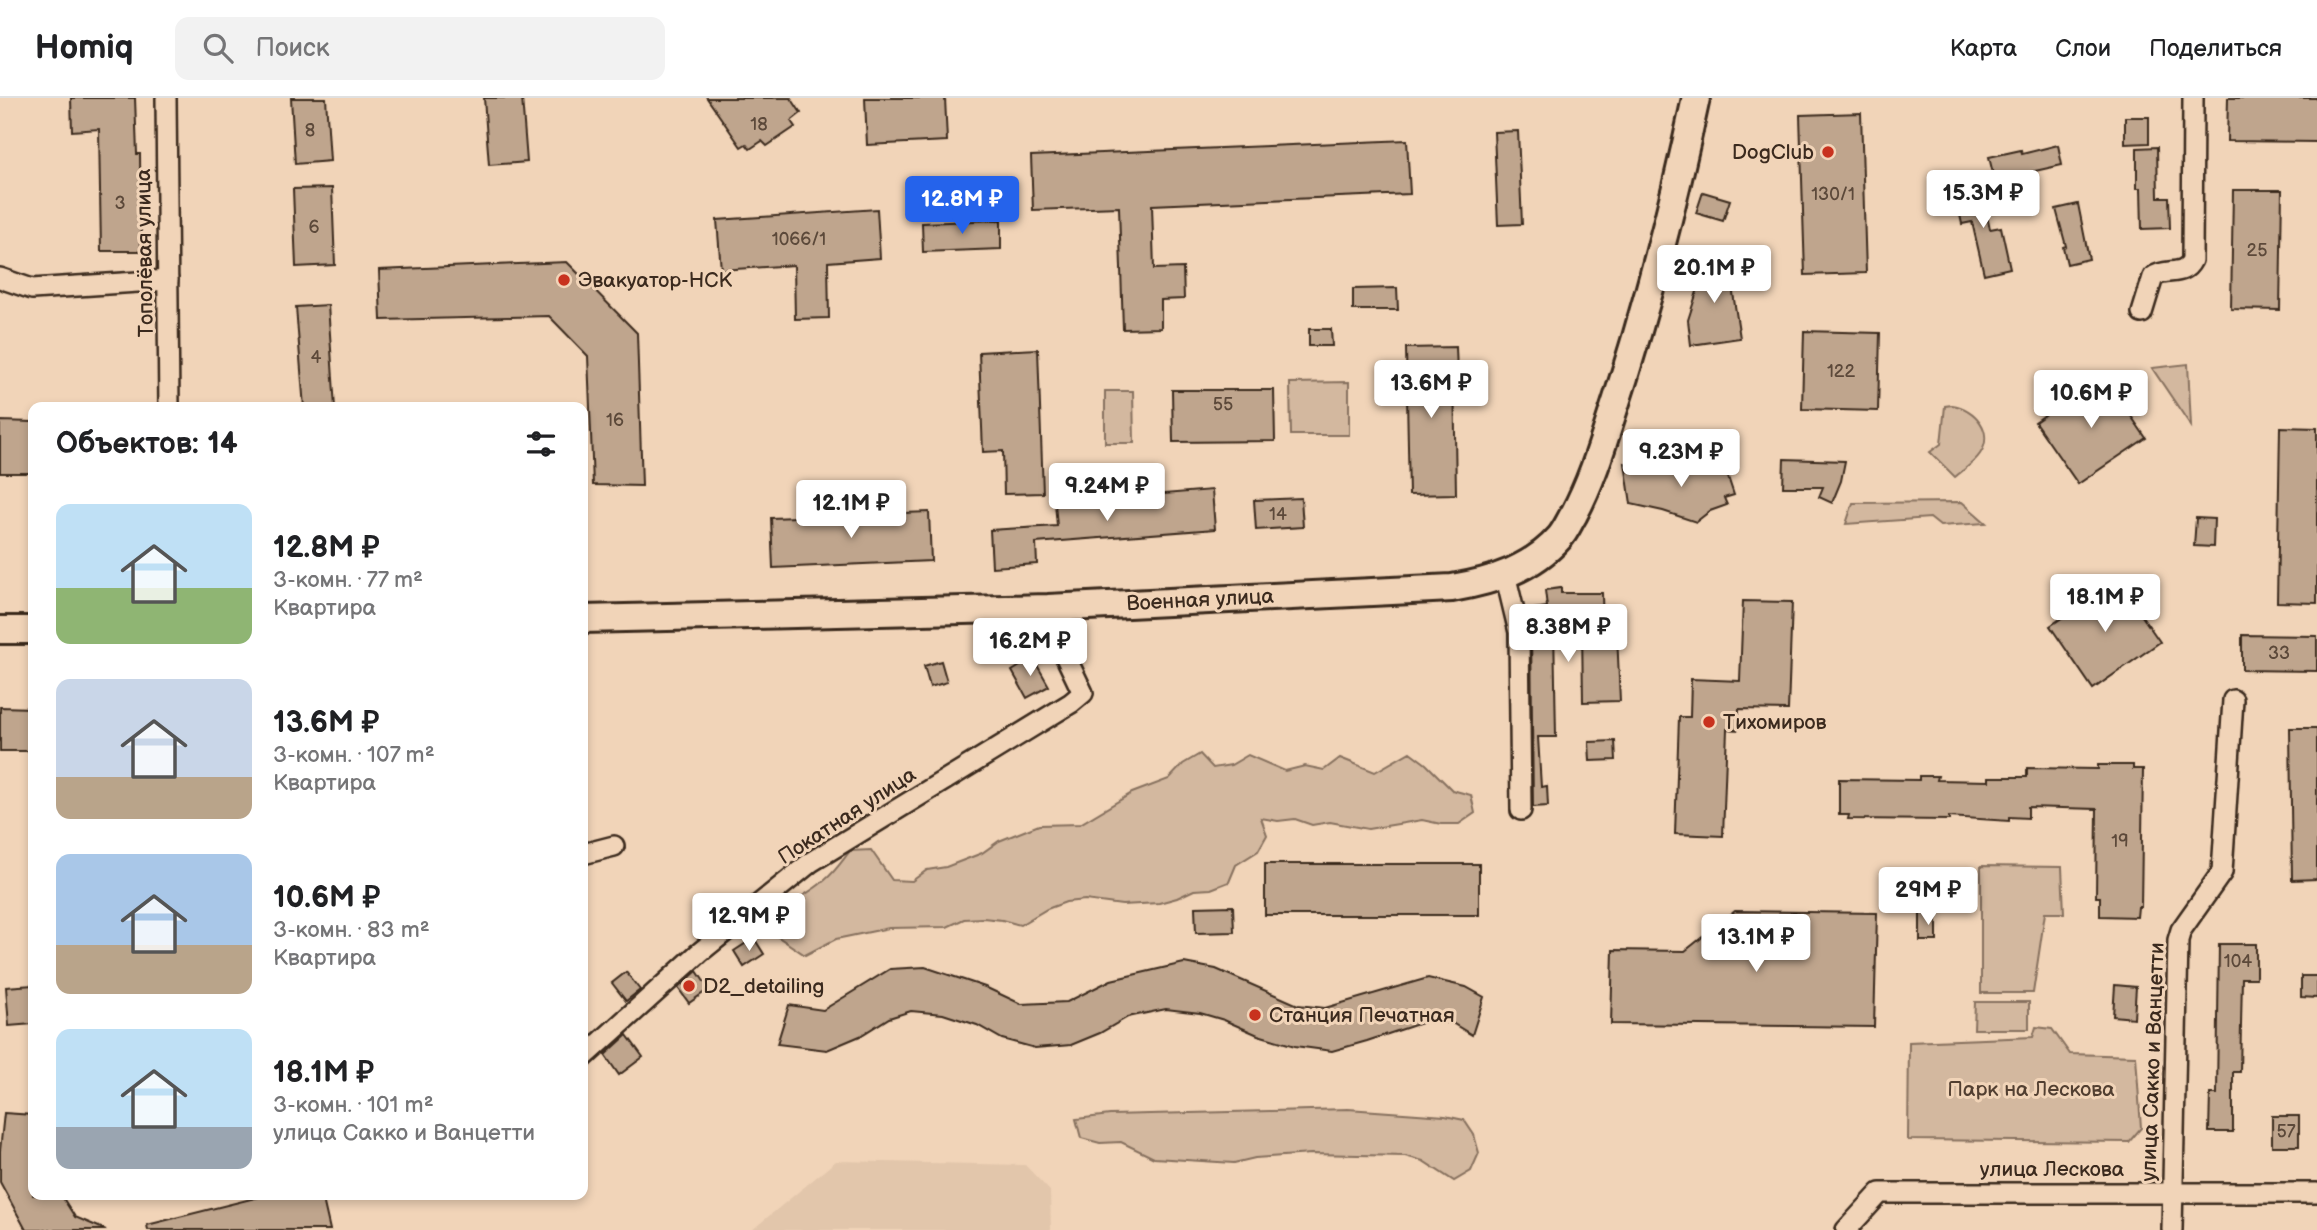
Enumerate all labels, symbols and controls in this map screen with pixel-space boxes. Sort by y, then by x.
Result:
search box [175,17,665,80]
text: Homiq [35,28,133,68]
icon: search [199,29,237,67]
text: Поиск [255,33,330,64]
text: Карта [1950,34,2017,63]
text: Слои [2055,34,2111,63]
text: Поделиться [2149,34,2282,63]
house number: 18 [750,114,768,135]
house number: 8 [305,120,315,141]
place label: DogClub [1732,140,1814,165]
marker: DogClub [1820,144,1836,160]
street label: Тополёвая улица [131,168,159,337]
pin: 15.3M ₽ [1918,170,2048,230]
pin: 12.8M ₽ [897,176,1027,236]
text: 15.3M ₽ [1943,179,2023,207]
house number: 130/1 [1811,184,1855,205]
text: 12.8M ₽ [921,185,1003,213]
house number: 3 [114,193,126,214]
house number: 6 [309,217,320,238]
house number: 1066/1 [772,229,826,250]
house number: 25 [2247,240,2267,261]
pin: 20.1M ₽ [1649,246,1779,305]
text: 20.1M ₽ [1673,254,1755,282]
place label: Эвакуатор-НСК [578,268,732,293]
marker: Эвакуатор-НСК [556,272,572,288]
house number: 4 [311,347,322,368]
pin: 13.6M ₽ [1366,360,1496,420]
house number: 122 [1827,361,1855,382]
text: 13.6M ₽ [1390,369,1472,397]
pin: 10.6M ₽ [2026,370,2156,430]
text: 10.6M ₽ [2050,379,2132,407]
house number: 55 [1213,394,1233,415]
house number: 16 [606,410,624,431]
icon: filters [522,425,560,463]
text: Объектов: 14 [56,426,238,462]
pin: 9.23M ₽ [1616,430,1746,489]
text: 9.23M ₽ [1639,438,1723,466]
pin: 9.24M ₽ [1042,464,1172,523]
text: 9.24M ₽ [1065,472,1149,500]
pin: 12.1M ₽ [786,480,916,540]
text: 12.1M ₽ [812,489,890,517]
house number: 14 [1269,504,1287,525]
text: 12.8M ₽ [273,530,380,566]
icon: home [112,532,196,616]
text: 3-комн. · 77 m² [273,566,423,594]
pin: 18.1M ₽ [2040,574,2170,634]
text: 18.1M ₽ [2066,583,2144,611]
street label: Военная улица [1126,584,1275,616]
text: Квартира [273,594,376,622]
pin: 8.38M ₽ [1503,604,1633,664]
text: 8.38M ₽ [1525,613,1611,641]
pin: 16.2M ₽ [965,618,1095,678]
text: 16.2M ₽ [989,627,1071,655]
house number: 33 [2268,643,2290,664]
text: 13.6M ₽ [273,705,379,741]
icon: home [112,707,196,791]
place label: Тихомиров [1723,710,1827,735]
marker: Тихомиров [1701,714,1717,730]
text: 3-комн. · 107 m² [273,741,435,769]
street label: Покатная улица [773,762,921,870]
text: Квартира [273,769,376,797]
house number: 19 [2111,831,2129,852]
pin: 29M ₽ [1879,868,1977,927]
text: 29M ₽ [1895,876,1961,904]
text: 10.6M ₽ [273,880,381,916]
icon: home [112,882,196,966]
pin: 12.9M ₽ [684,894,814,953]
text: 12.9M ₽ [708,902,790,930]
pin: 13.1M ₽ [1691,914,1821,974]
text: 3-комн. · 83 m² [273,916,430,944]
text: 13.1M ₽ [1717,923,1795,951]
street label: улица Сакко и Ванцетти [2136,942,2170,1182]
text: Квартира [273,944,376,972]
house number: 104 [2224,951,2252,972]
place label: D2_detailing [703,974,824,999]
marker: D2_detailing [681,978,697,994]
place label: Станция Печатная [1269,1003,1455,1028]
marker: Станция Печатная [1247,1007,1263,1023]
text: 18.1M ₽ [273,1055,374,1091]
icon: home [112,1057,196,1141]
park label: Парк на Лескова [1947,1077,2115,1102]
text: 3-комн. · 101 m² [273,1091,434,1119]
text: улица Сакко и Ванцетти [273,1119,535,1147]
house number: 57 [2276,1121,2296,1142]
street label: улица Лескова [1980,1157,2125,1182]

